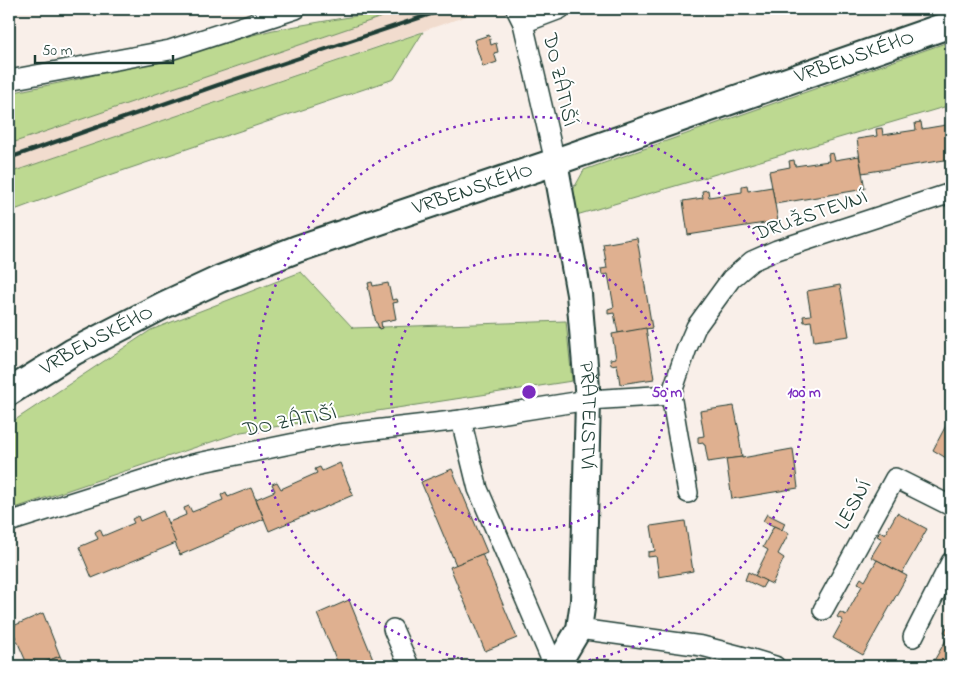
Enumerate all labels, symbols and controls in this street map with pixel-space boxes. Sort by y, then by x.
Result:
street label: VRBENSKÉHO [790,23,919,93]
street label: DO ZÁTIŠÍ [534,29,585,130]
scale bar [35,32,172,64]
text: 50 m [42,40,73,62]
street label: VRBENSKÉHO [408,155,537,224]
street label: DRUŽSTEVNÍ [749,183,872,250]
street label: VRBENSKÉHO [34,298,159,384]
street label: PŘÁTELSTVÍ [570,360,604,470]
text: 50 m [652,382,683,404]
text: 100 m [787,382,821,404]
centre of rings [520,383,538,401]
street label: DO ZÁTIŠÍ [239,397,339,446]
street label: LESNÍ [828,475,880,535]

